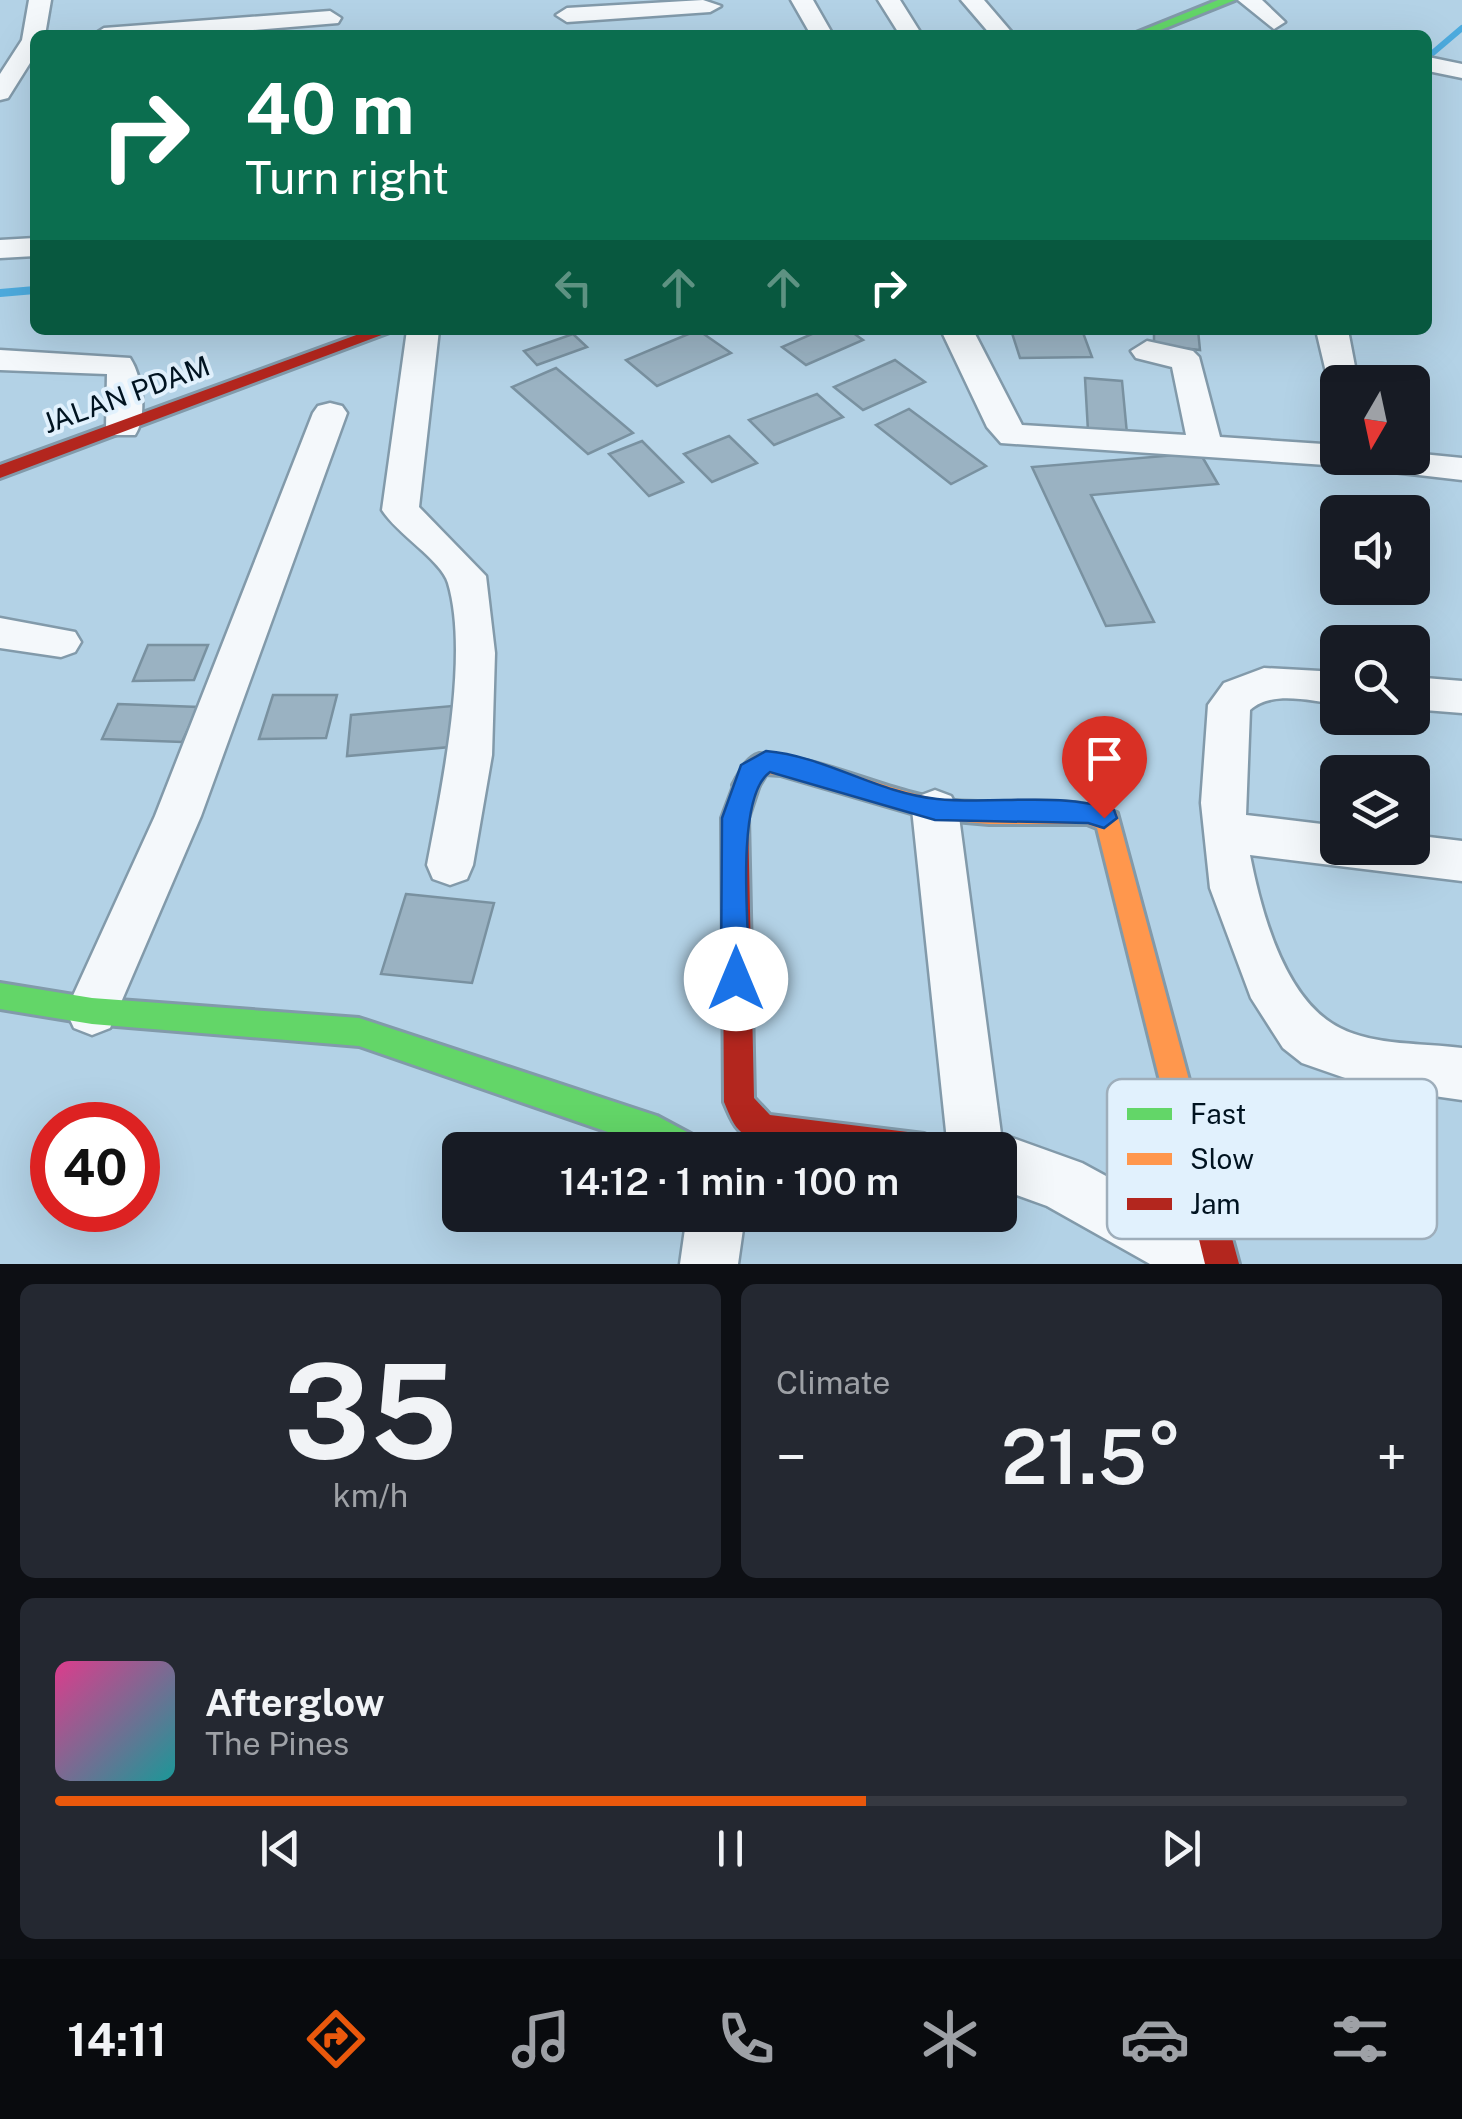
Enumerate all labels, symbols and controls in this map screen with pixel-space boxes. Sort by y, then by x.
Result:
text: 40 m [245,67,415,150]
icon: right [80,70,210,200]
text: Turn right [245,151,449,204]
icon: left [546,260,601,315]
icon: ahead [651,260,706,315]
icon: ahead [756,260,811,315]
icon: right [861,260,916,315]
street label: JALAN PDAM [38,349,214,439]
north arrow [1320,365,1430,475]
map controls [1320,365,1430,865]
button: sound [1320,495,1430,605]
button: search [1320,625,1430,735]
pin [1062,716,1147,819]
icon: arrive [1077,731,1132,786]
button: layers [1320,755,1430,865]
position arrow [684,927,788,1031]
legend [1107,1079,1437,1239]
text: Fast [1190,1097,1246,1130]
speed limit sign: 40 [30,1102,160,1232]
text: Slow [1190,1142,1254,1175]
text: 14:12 · 1 min · 100 m [560,1159,899,1204]
text: Jam [1190,1187,1241,1220]
text: 35 [283,1336,458,1488]
text: Climate [776,1364,890,1401]
text: 21.5° [1001,1413,1182,1501]
text: − [776,1425,807,1489]
text: + [1376,1425,1407,1489]
text: km/h [333,1477,408,1514]
text: Afterglow [205,1680,385,1725]
text: The Pines [205,1725,349,1762]
icon: previous [253,1821,308,1876]
icon: pause [703,1821,758,1876]
icon: next [1154,1821,1209,1876]
icon: directions [301,2004,371,2074]
icon: music [506,2004,576,2074]
icon: phone [711,2004,781,2074]
icon: climate [915,2004,985,2074]
icon: car [1120,2004,1190,2074]
icon: filters [1325,2004,1395,2074]
text: 14:11 [67,2013,167,2066]

